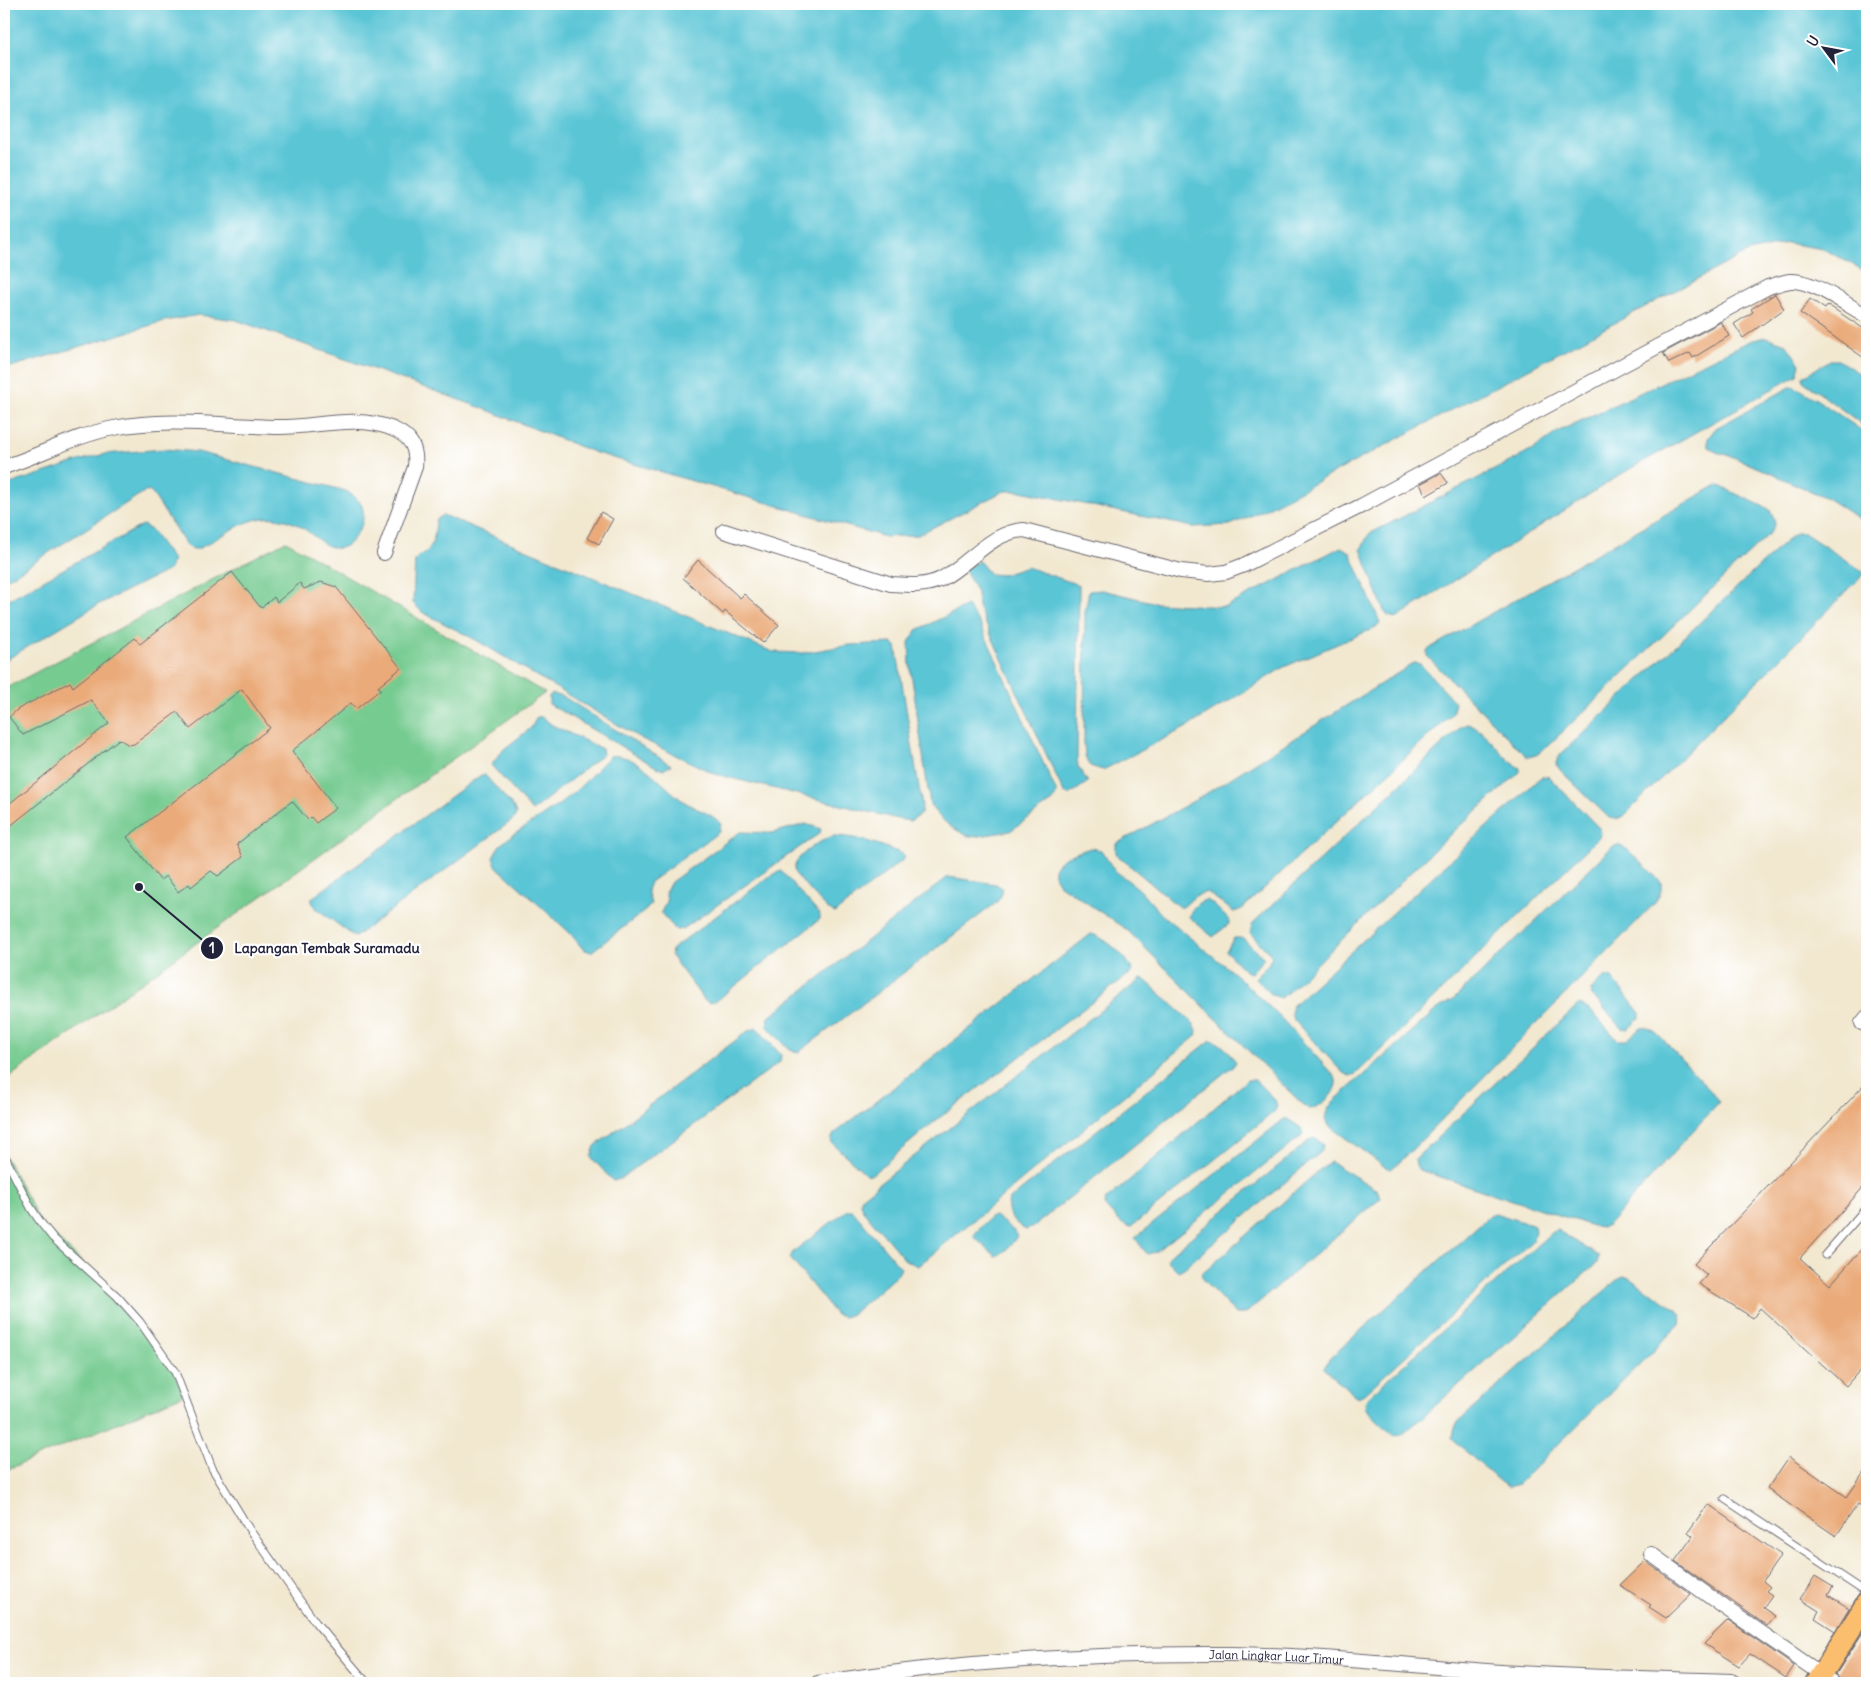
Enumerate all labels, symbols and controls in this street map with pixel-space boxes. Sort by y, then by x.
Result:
north arrow [1798,22,1848,72]
text: U [1803,32,1823,50]
callout: Lapangan Tembak Suramadu [200,933,430,962]
text: 1 [209,938,215,957]
text: Lapangan Tembak Suramadu [234,939,420,957]
street label: Jalan Lingkar Luar Timur [1209,1646,1345,1667]

